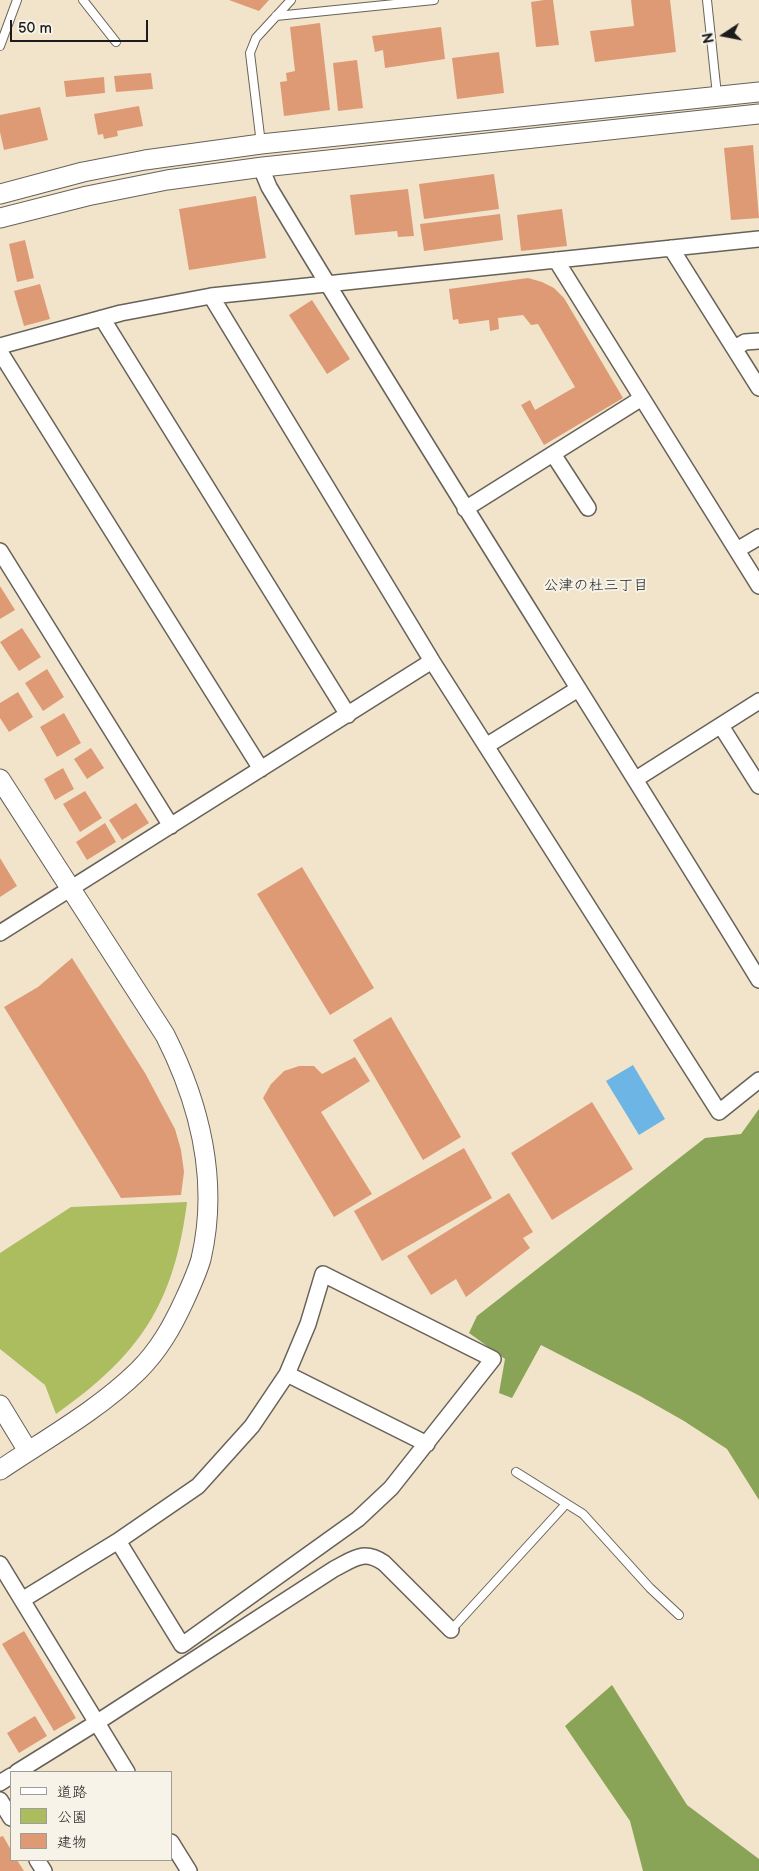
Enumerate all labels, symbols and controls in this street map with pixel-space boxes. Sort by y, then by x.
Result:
scale bar [12,10,150,42]
north arrow [699,10,749,60]
text: 50 m [18,19,52,38]
text: N [699,31,718,45]
district label: 公津の杜三丁目 [544,577,648,595]
legend [10,1771,172,1861]
text: 道路 [57,1783,87,1802]
text: 公園 [57,1808,87,1827]
text: 建物 [57,1833,87,1852]

